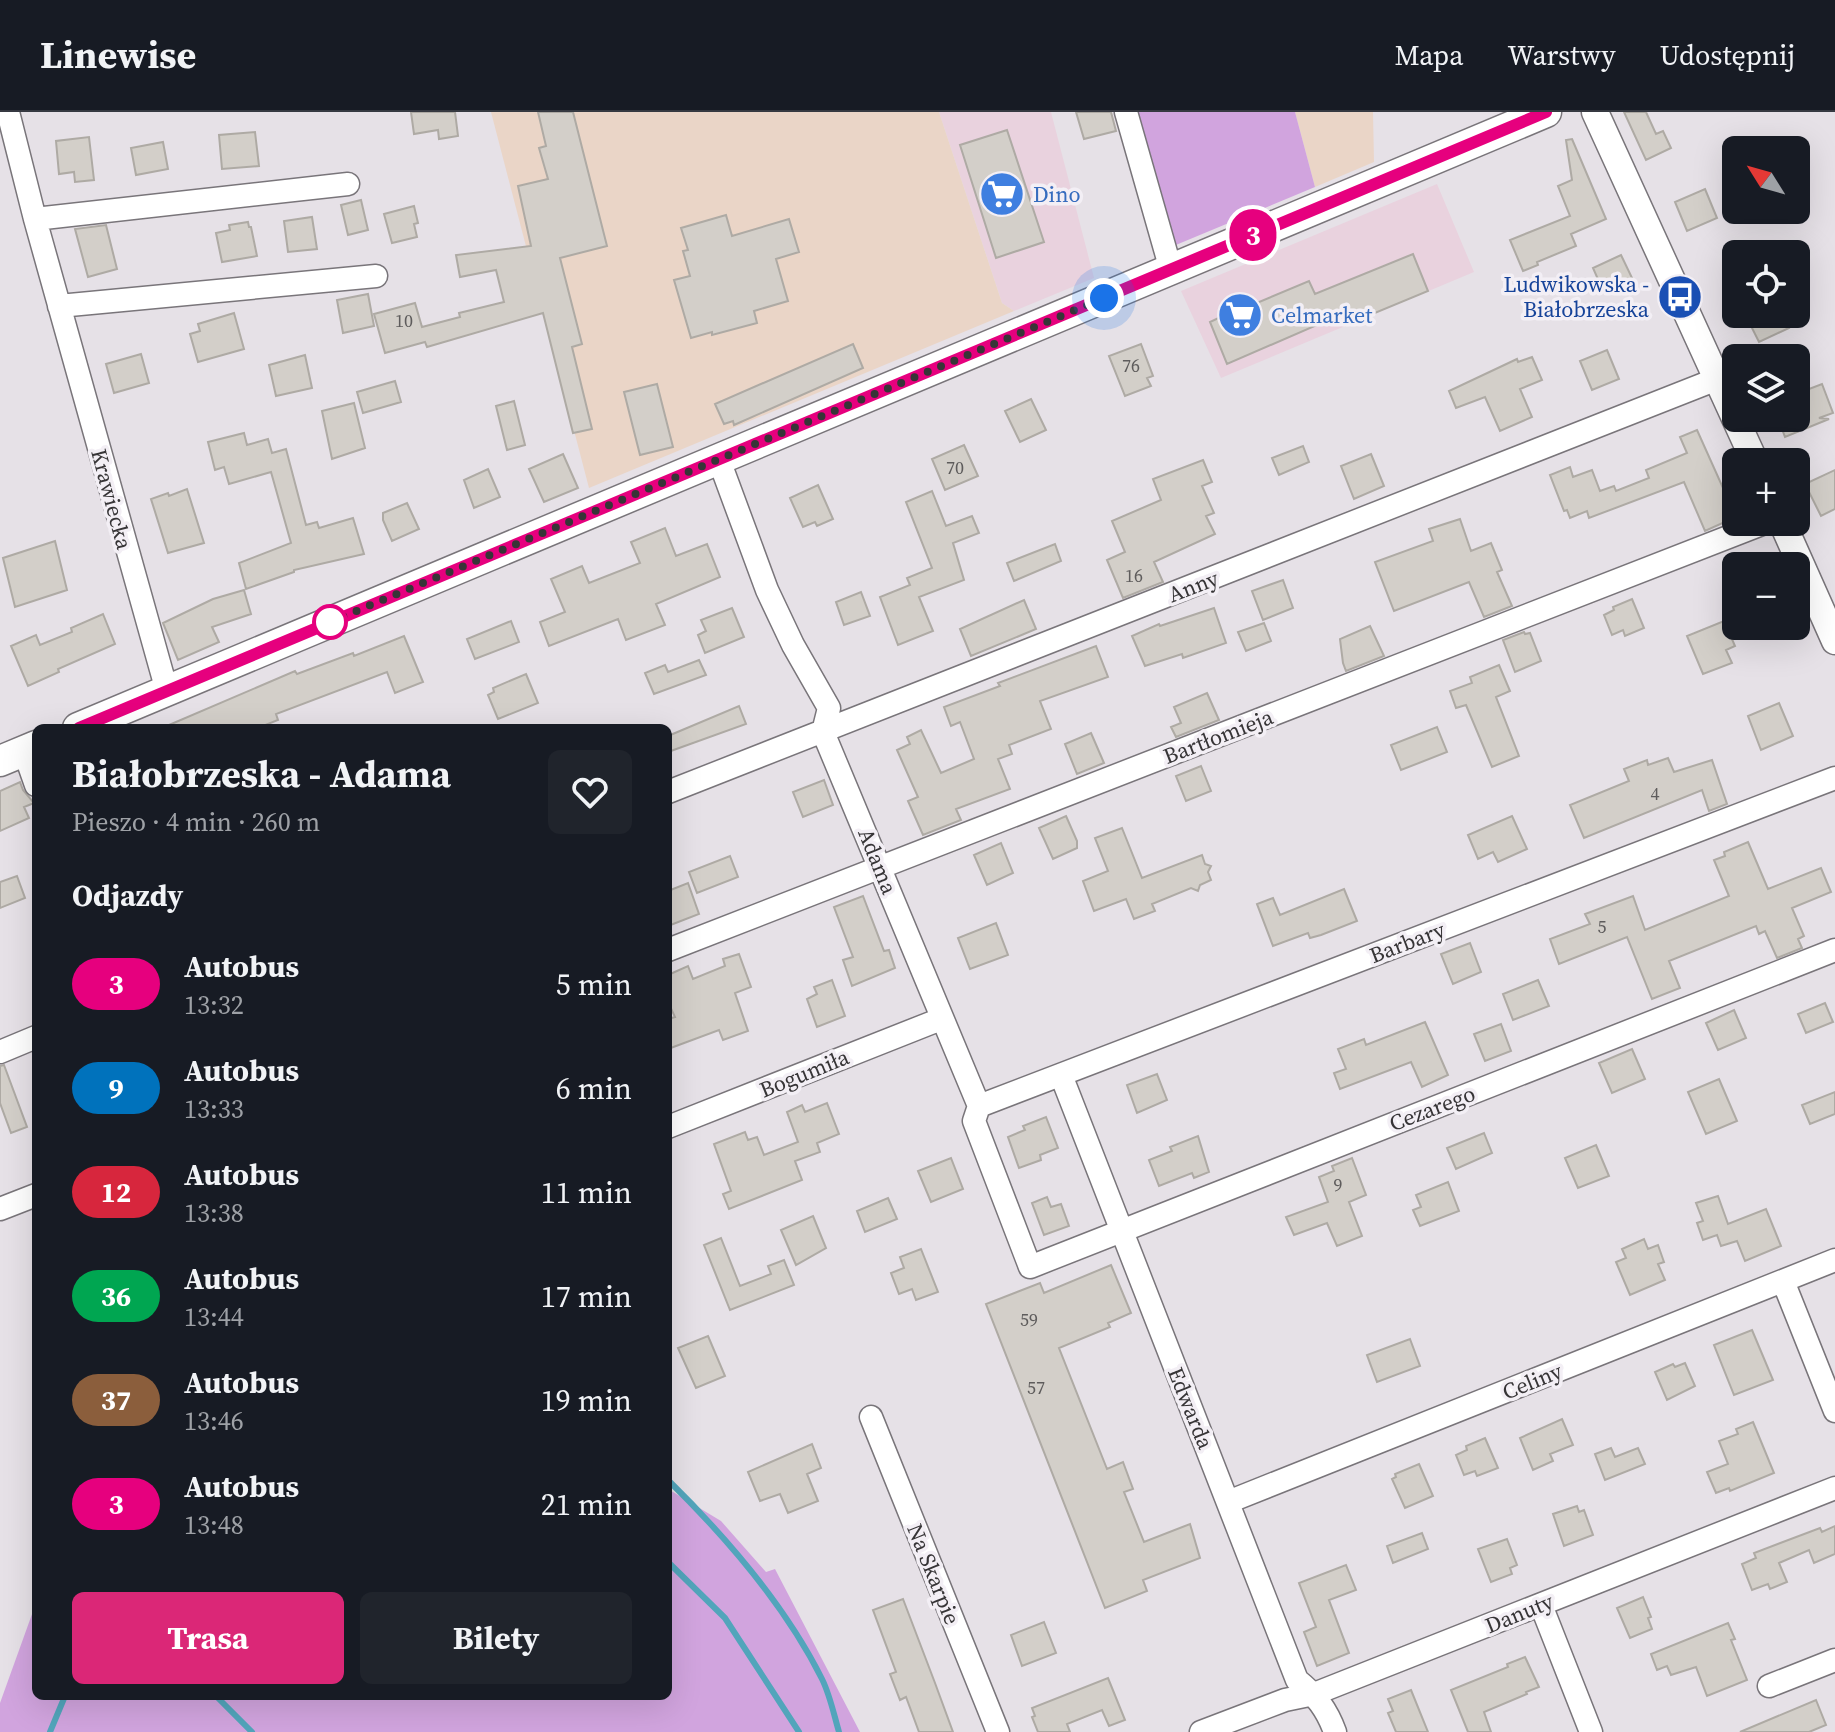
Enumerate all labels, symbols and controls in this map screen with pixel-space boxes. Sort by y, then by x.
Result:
text: Linewise [40,29,196,81]
text: Mapa [1394,36,1463,74]
text: Warstwy [1507,36,1616,74]
text: Udostępnij [1660,36,1795,74]
north arrow [1722,136,1810,224]
map controls [1722,136,1810,640]
supermarket icon: Dino [978,170,1026,218]
place label: Dino [1033,179,1081,209]
line badge: 3 [1227,209,1279,261]
text: 3 [1245,216,1261,254]
button: locate [1722,240,1810,328]
place label: Ludwikowska - Białobrzeska [1503,269,1650,324]
bus stop icon: Ludwikowska - Białobrzeska [1656,273,1704,321]
your location [1084,278,1124,318]
supermarket icon: Celmarket [1216,291,1264,339]
place label: Celmarket [1271,300,1373,330]
house number: 10 [395,308,413,333]
button: layers [1722,344,1810,432]
house number: 76 [1122,353,1140,378]
street label: Krawiecka [84,445,140,553]
button: + [1722,448,1810,536]
house number: 70 [946,455,964,480]
button: − [1722,552,1810,640]
street label: Anny [1163,562,1223,609]
house number: 16 [1125,563,1143,588]
unlabelled marker [313,605,347,639]
street label: Bartłomieja [1159,701,1278,771]
text: Białobrzeska - Adama [72,748,451,800]
button: heart [548,750,632,834]
house number: 4 [1651,781,1660,806]
text: Pieszo · 4 min · 260 m [72,804,320,840]
street label: Adama [851,824,905,899]
text: Odjazdy [72,875,183,916]
street label: Barbary [1365,914,1450,970]
house number: 5 [1598,914,1607,939]
text: Autobus [184,946,299,987]
text: 5 min [556,964,632,1005]
text: 3 [108,965,124,1003]
text: 13:32 [184,987,244,1023]
street label: Bogumiła [755,1041,854,1105]
text: Autobus [184,1050,299,1091]
text: 6 min [556,1068,632,1109]
text: 9 [108,1069,124,1107]
street label: Cezarego [1385,1078,1479,1138]
text: 13:33 [184,1091,244,1127]
text: Autobus [184,1154,299,1195]
text: 11 min [541,1172,632,1213]
house number: 9 [1334,1172,1343,1197]
text: 12 [101,1173,131,1211]
text: 13:38 [184,1195,244,1231]
text: Autobus [184,1258,299,1299]
text: 17 min [541,1276,632,1317]
text: 36 [101,1277,131,1315]
text: 13:44 [184,1299,244,1335]
house number: 59 [1020,1307,1038,1332]
street label: Celiny [1498,1355,1567,1407]
text: Autobus [184,1362,299,1403]
street label: Edwarda [1161,1363,1221,1454]
house number: 57 [1027,1375,1045,1400]
text: 19 min [541,1380,632,1421]
text: 37 [101,1381,131,1419]
text: 13:46 [184,1403,244,1439]
text: Autobus [184,1466,299,1507]
text: 21 min [541,1484,632,1525]
text: 3 [108,1485,124,1523]
text: 13:48 [184,1507,244,1543]
street label: Na Skarpie [900,1519,968,1629]
street label: Danuty [1480,1585,1558,1640]
button: Trasa [72,1592,344,1684]
button: Bilety [360,1592,632,1684]

